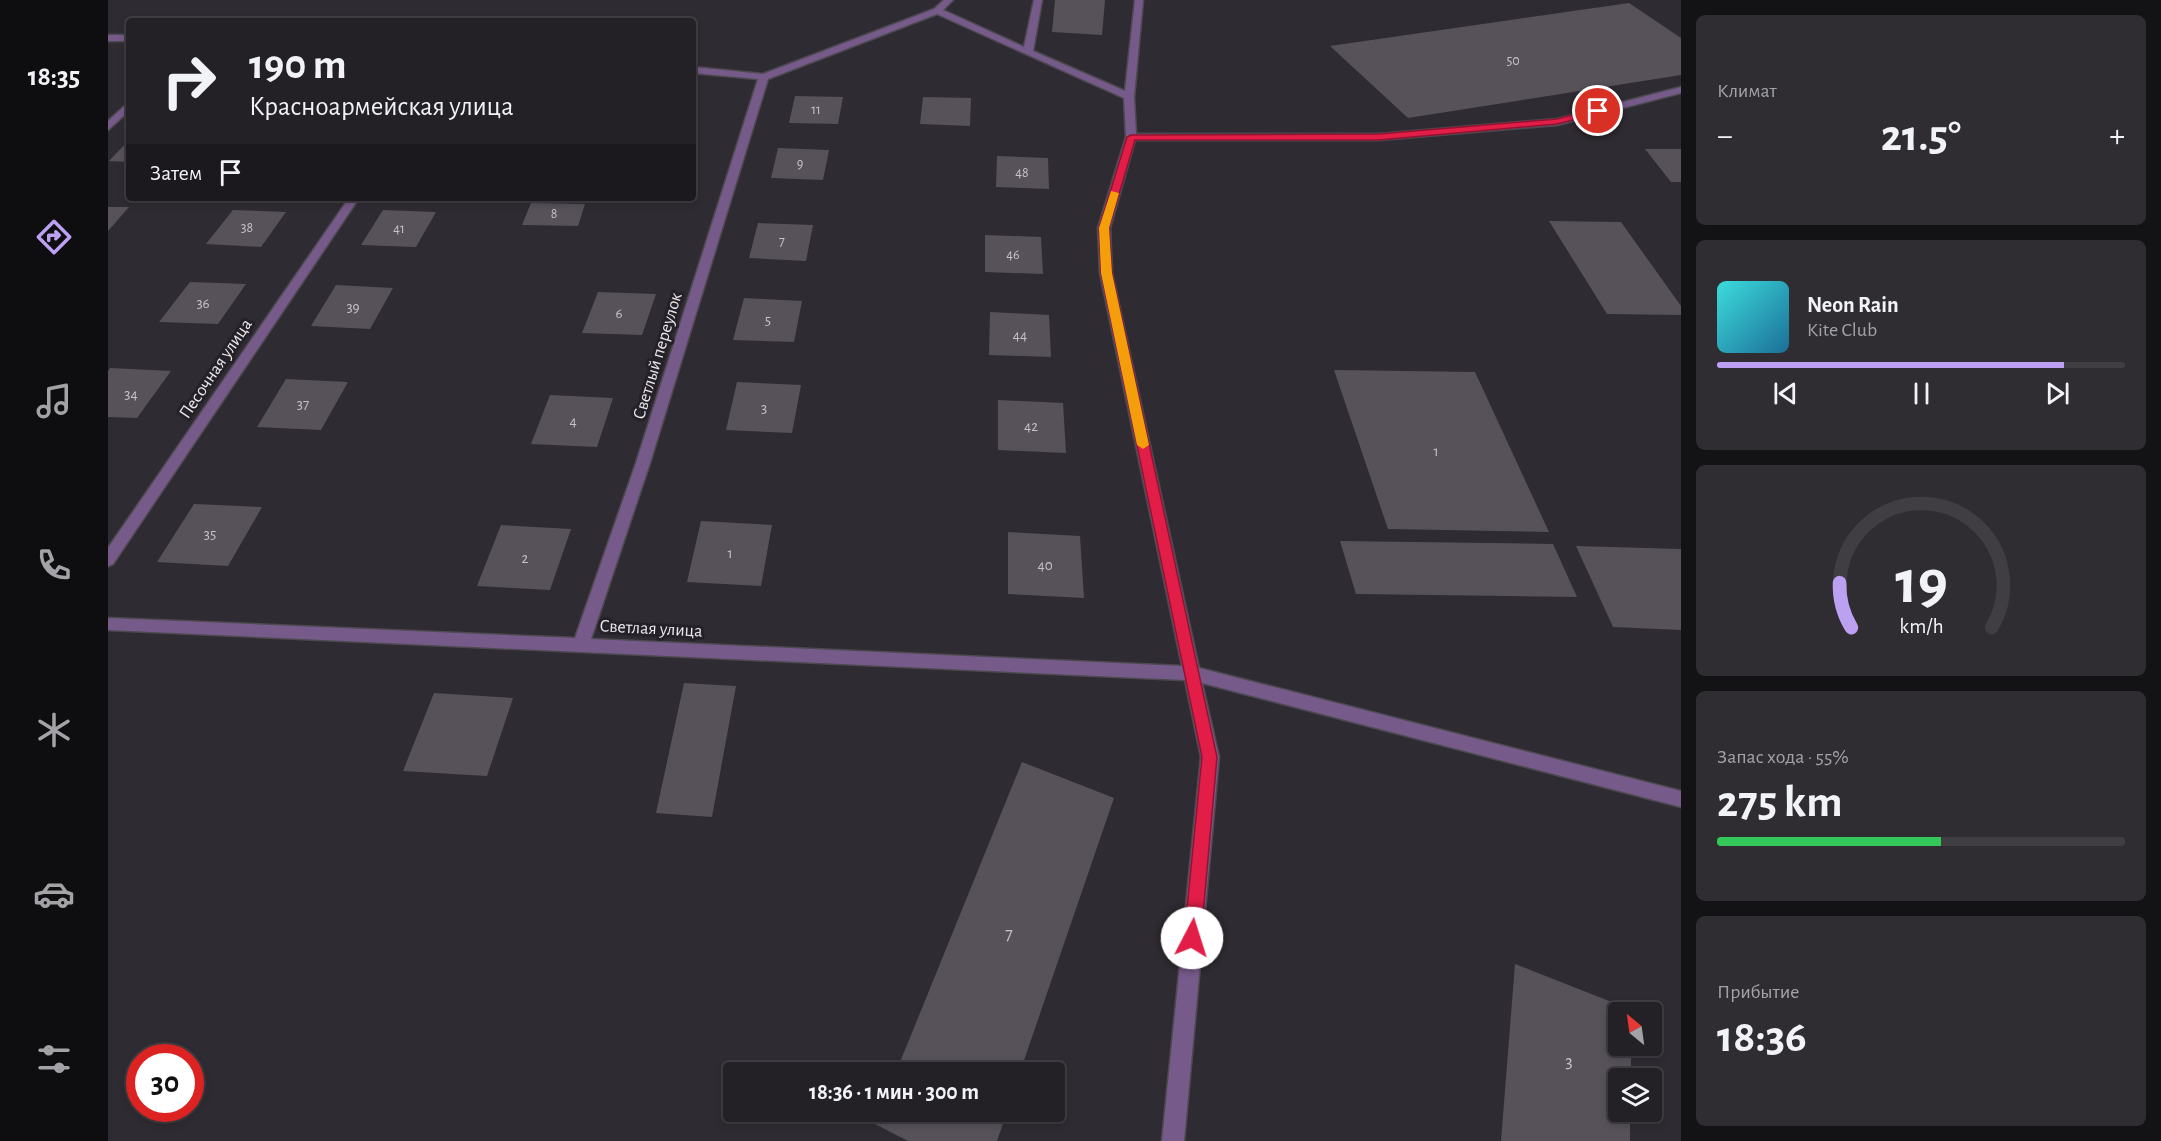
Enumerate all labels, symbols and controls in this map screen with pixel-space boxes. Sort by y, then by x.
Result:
icon: right [150,42,228,120]
text: 190 m [249,44,347,86]
house number: 50 [1506,54,1520,68]
text: 18:35 [28,63,80,90]
text: Климат [1717,81,1777,101]
pin [1572,85,1623,136]
text: Красноармейская улица [249,93,514,120]
icon: arrive [1581,94,1614,127]
house number: 11 [811,103,821,117]
text: 21.5° [1881,114,1961,159]
text: − [1717,120,1733,153]
text: + [2109,120,2125,153]
icon: arrive [214,156,247,189]
house number: 9 [797,157,803,171]
text: Затем [150,162,202,184]
house number: 48 [1015,166,1029,180]
house number: 8 [551,207,557,221]
icon: directions [33,216,75,258]
house number: 38 [241,221,253,235]
house number: 41 [393,222,405,236]
house number: 7 [779,234,785,248]
house number: 46 [1006,248,1020,262]
street label: Светлый переулок [630,290,686,422]
text: Neon Rain [1807,294,1899,316]
house number: 36 [196,296,210,311]
house number: 39 [346,300,360,315]
house number: 6 [615,306,623,321]
house number: 5 [765,313,771,328]
street label: Песочная улица [176,316,256,422]
text: Kite Club [1807,320,1877,340]
house number: 44 [1013,328,1027,343]
icon: previous [1769,377,1802,410]
icon: pause [1905,377,1938,410]
icon: next [2041,377,2074,410]
icon: music [33,380,75,422]
house number: 34 [124,387,138,402]
house number: 37 [297,397,309,412]
house number: 3 [761,401,767,416]
house number: 4 [569,414,577,429]
house number: 42 [1024,419,1038,434]
house number: 1 [1433,444,1439,459]
house number: 35 [204,527,216,542]
icon: phone [33,544,75,586]
house number: 1 [727,546,733,561]
house number: 2 [522,551,529,566]
text: 19 [1895,552,1947,614]
house number: 40 [1037,558,1053,573]
text: km/h [1899,616,1943,637]
street label: Светлая улица [599,617,703,641]
icon: climate [33,709,75,751]
text: Запас хода · 55% [1717,747,1849,767]
text: 275 km [1717,780,1842,825]
icon: car [33,873,75,915]
position arrow [1160,906,1224,970]
house number: 7 [1005,926,1013,944]
text: Прибытие [1717,982,1799,1002]
north arrow [1608,1002,1662,1056]
map controls [1608,1002,1662,1122]
text: 18:36 [1717,1015,1807,1060]
icon: filters [33,1038,75,1080]
speed limit sign: 30 [126,1044,204,1122]
house number: 3 [1565,1053,1573,1071]
button: layers [1608,1068,1662,1122]
text: 18:36 · 1 мин · 300 m [809,1081,979,1103]

